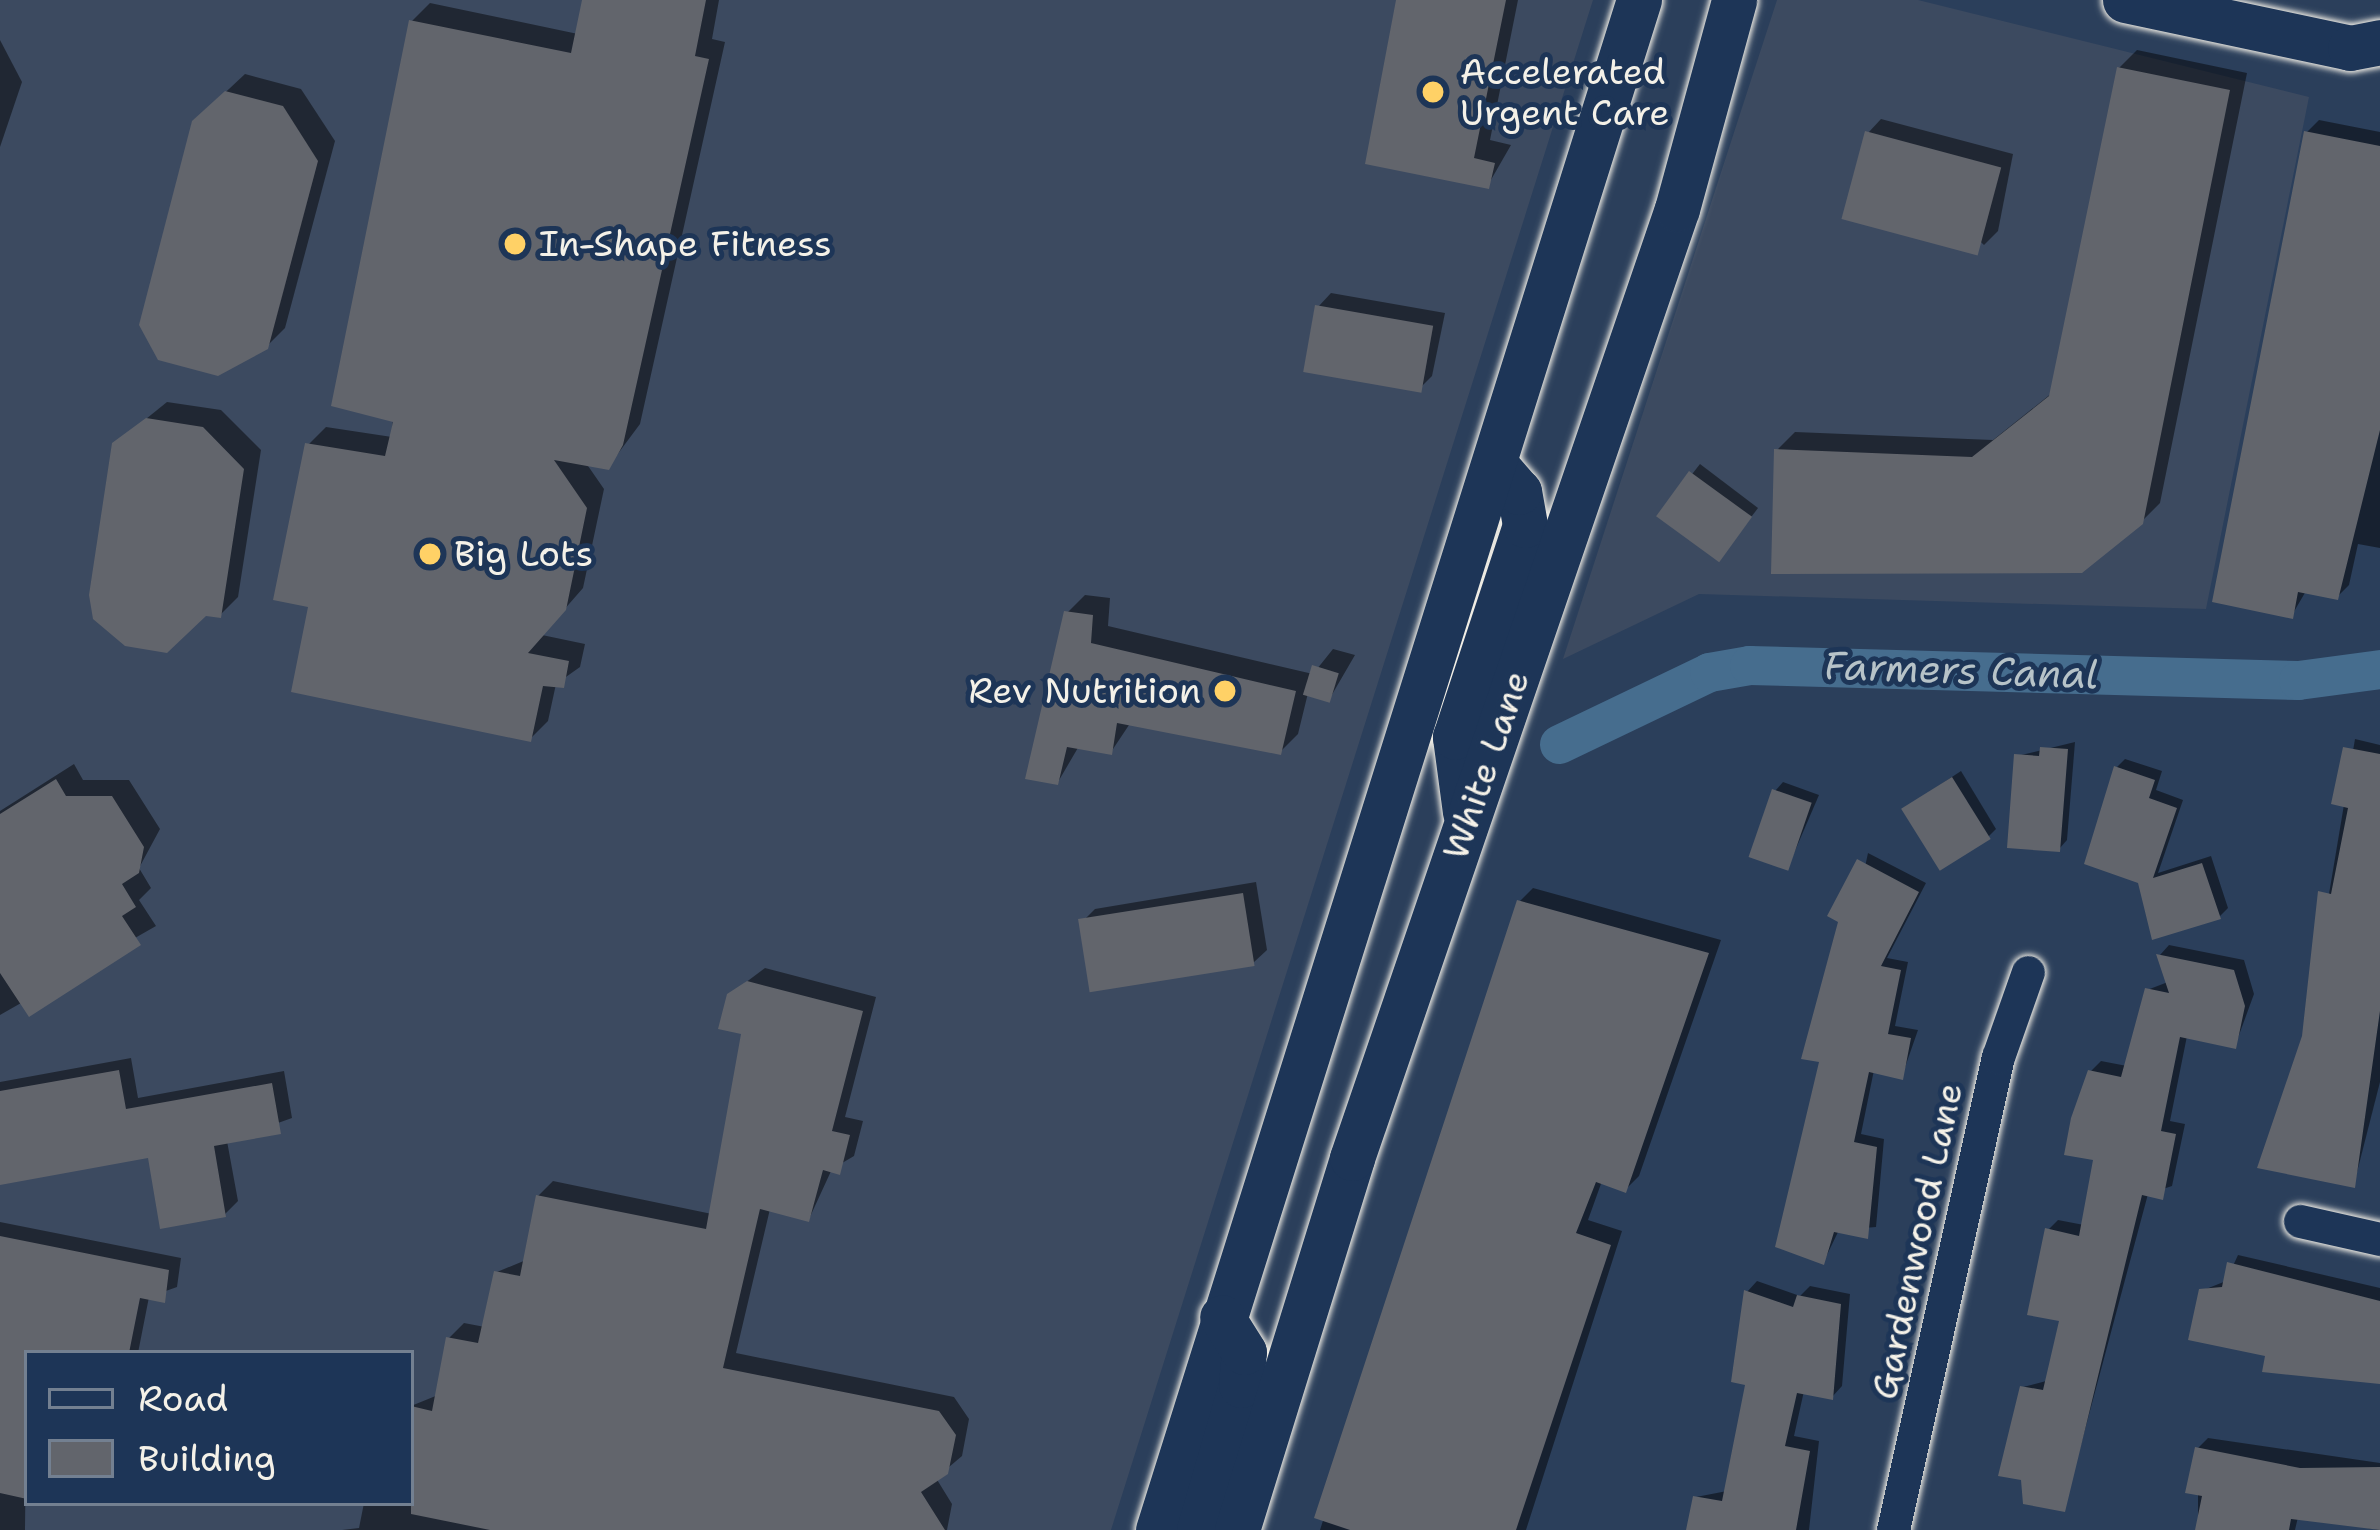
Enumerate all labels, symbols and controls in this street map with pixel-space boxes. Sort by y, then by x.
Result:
place label: Accelerated Urgent Care [1460,49,1670,134]
marker: Accelerated Urgent Care [1417,76,1449,108]
place label: In-Shape Fitness [539,222,832,266]
marker: In-Shape Fitness [502,231,528,257]
place label: Big Lots [454,532,593,576]
marker: Big Lots [417,541,443,567]
water label: Farmers Canal [1823,642,2099,698]
street label: White Lane [1434,665,1538,865]
place label: Rev Nutrition [968,669,1201,713]
marker: Rev Nutrition [1212,678,1238,704]
street label: Gardenwood Lane [1862,1079,1972,1403]
legend [24,1350,414,1506]
text: Road [138,1374,228,1423]
text: Building [138,1434,276,1483]

